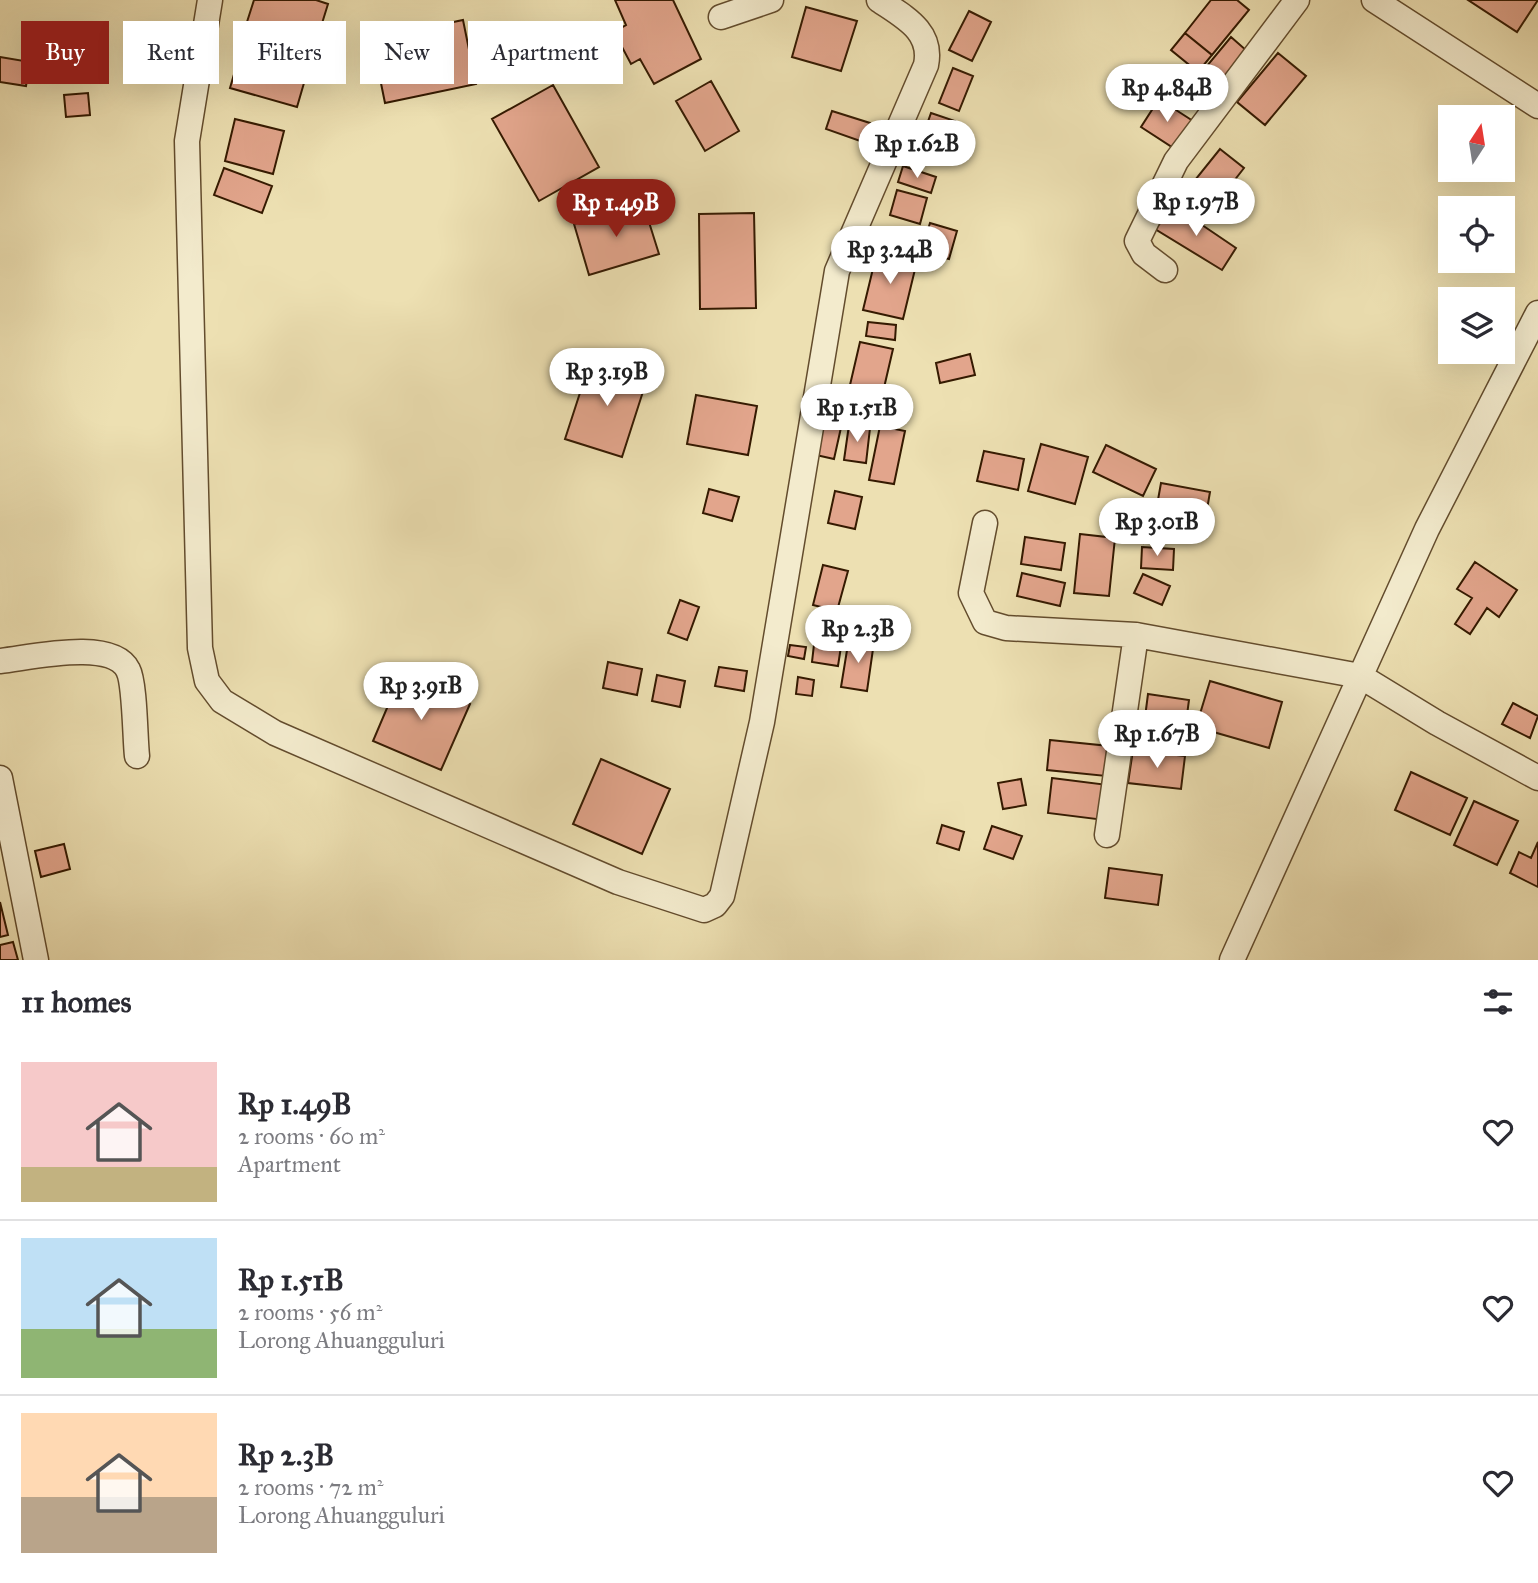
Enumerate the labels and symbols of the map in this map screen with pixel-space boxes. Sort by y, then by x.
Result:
pin: Rp 4.84B [1095,64,1239,124]
north arrow [1438,105,1516,182]
pin: Rp 1.62B [845,120,989,180]
pin: Rp 1.97B [1124,178,1268,238]
pin: Rp 1.49B [544,180,688,239]
pin: Rp 3.24B [818,226,962,286]
pin: Rp 3.19B [535,348,679,408]
pin: Rp 1.51B [785,384,929,444]
pin: Rp 3.01B [1085,498,1229,558]
pin: Rp 2.3B [793,606,923,665]
pin: Rp 3.91B [349,662,493,722]
pin: Rp 1.67B [1085,710,1229,770]

